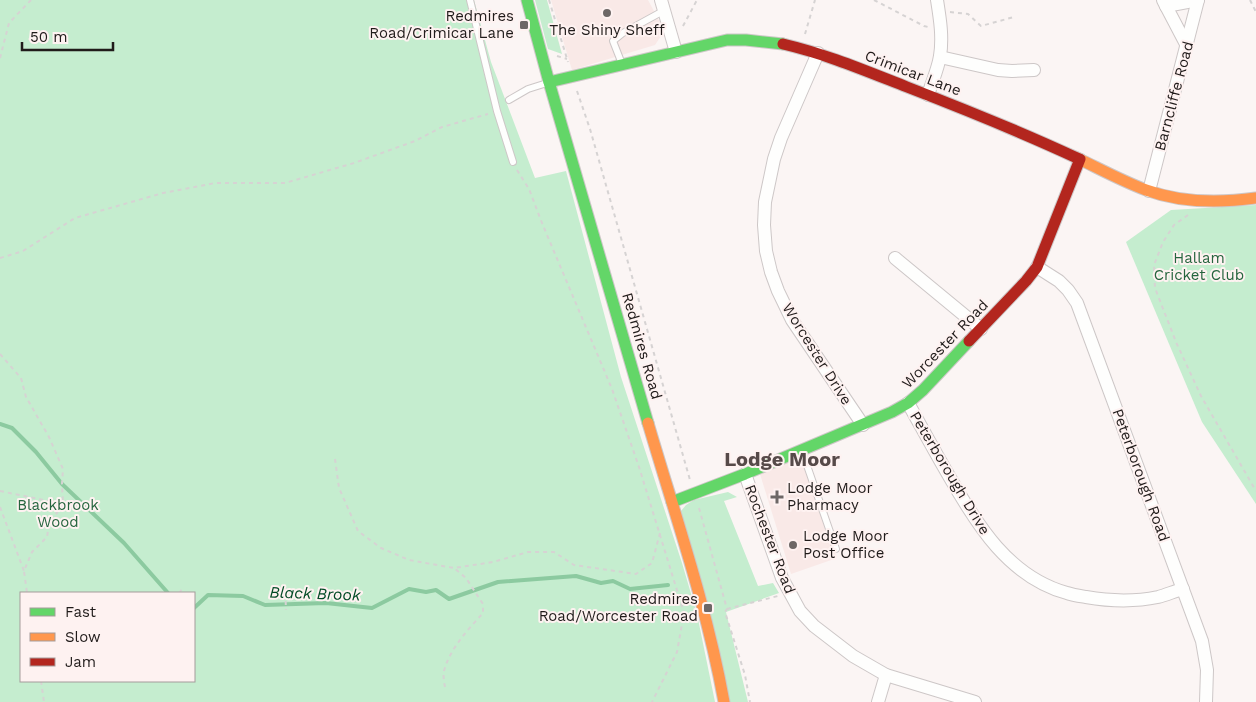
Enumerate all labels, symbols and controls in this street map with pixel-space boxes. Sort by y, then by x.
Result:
place label: Redmires Road/Crimicar Lane [369,7,514,42]
marker: The Shiny Sheff [601,7,613,19]
marker: Redmires Road/Crimicar Lane [518,19,530,31]
scale bar [22,20,114,52]
place label: The Shiny Sheff [549,21,665,39]
text: 50 m [30,28,67,46]
street label: Barncliffe Road [1151,39,1197,153]
street label: Crimicar Lane [862,46,964,100]
park label: Hallam Cricket Club [1154,249,1244,284]
street label: Redmires Road [618,291,666,401]
street label: Worcester Road [898,296,992,392]
street label: Worcester Drive [778,300,856,408]
street label: Peterborough Road [1109,406,1173,544]
street label: Peterborough Drive [906,408,994,538]
district label: Lodge Moor [724,447,840,471]
place label: Lodge Moor Pharmacy [787,479,873,514]
street label: Rochester Road [741,482,799,596]
marker: Lodge Moor Pharmacy [771,491,783,503]
park label: Blackbrook Wood [17,496,99,531]
place label: Lodge Moor Post Office [803,527,889,562]
marker: Lodge Moor Post Office [787,539,799,551]
water label: Black Brook [269,582,362,605]
place label: Redmires Road/Worcester Road [539,590,698,625]
legend [20,592,195,682]
marker: Redmires Road/Worcester Road [702,602,714,614]
text: Fast [65,603,97,621]
text: Slow [65,628,101,646]
text: Jam [65,653,96,671]

